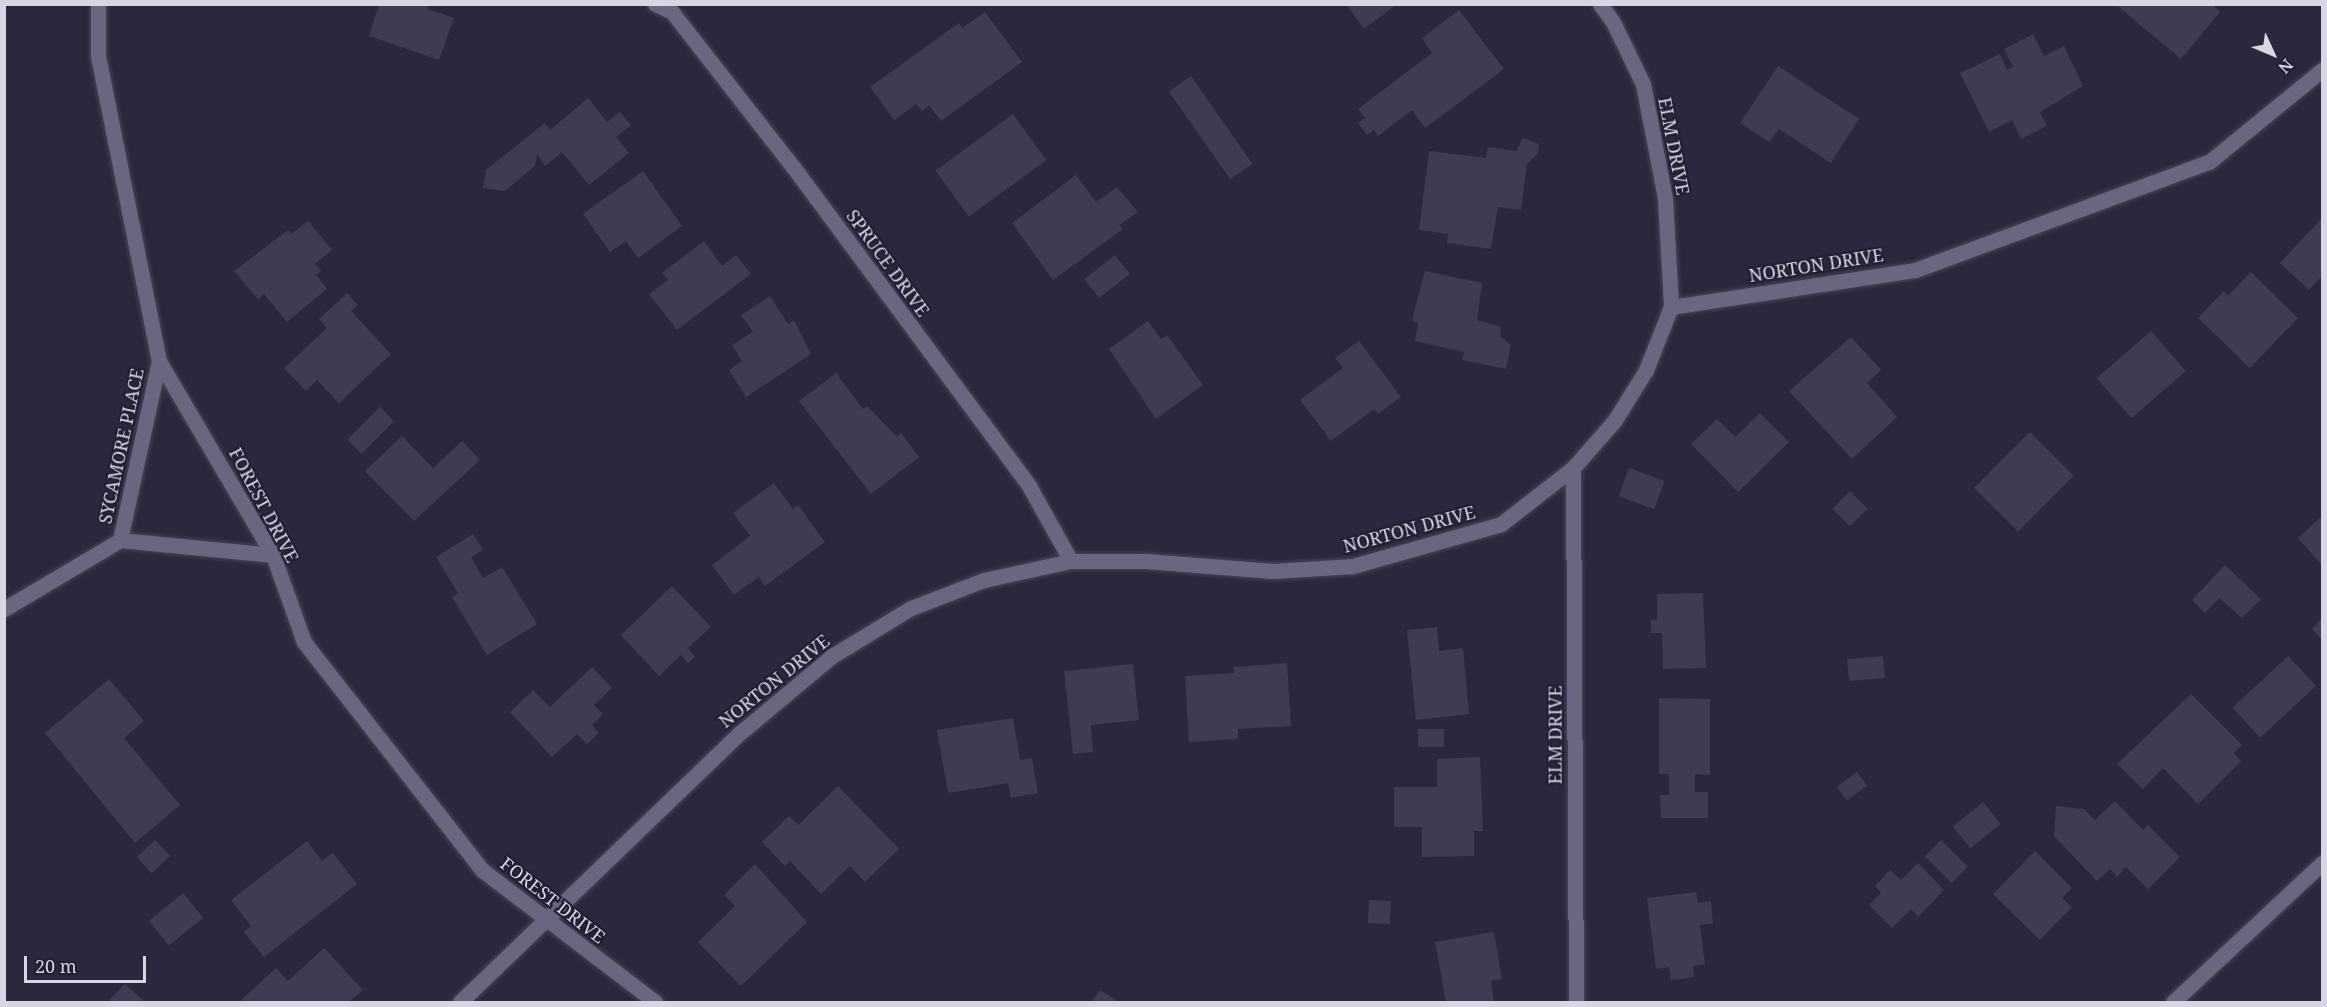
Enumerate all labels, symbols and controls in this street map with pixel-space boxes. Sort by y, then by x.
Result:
north arrow [2243,24,2303,84]
text: N [2274,54,2298,79]
street label: ELM DRIVE [1654,95,1694,197]
street label: SPRUCE DRIVE [842,205,934,321]
street label: NORTON DRIVE [1747,244,1885,286]
street label: SYCAMORE PLACE [94,366,148,526]
street label: FOREST DRIVE [225,444,303,566]
street label: NORTON DRIVE [1341,501,1477,557]
street label: NORTON DRIVE [714,630,834,732]
street label: ELM DRIVE [1544,686,1566,784]
street label: FOREST DRIVE [496,852,610,948]
scale bar [27,944,148,982]
text: 20 m [35,954,77,978]

